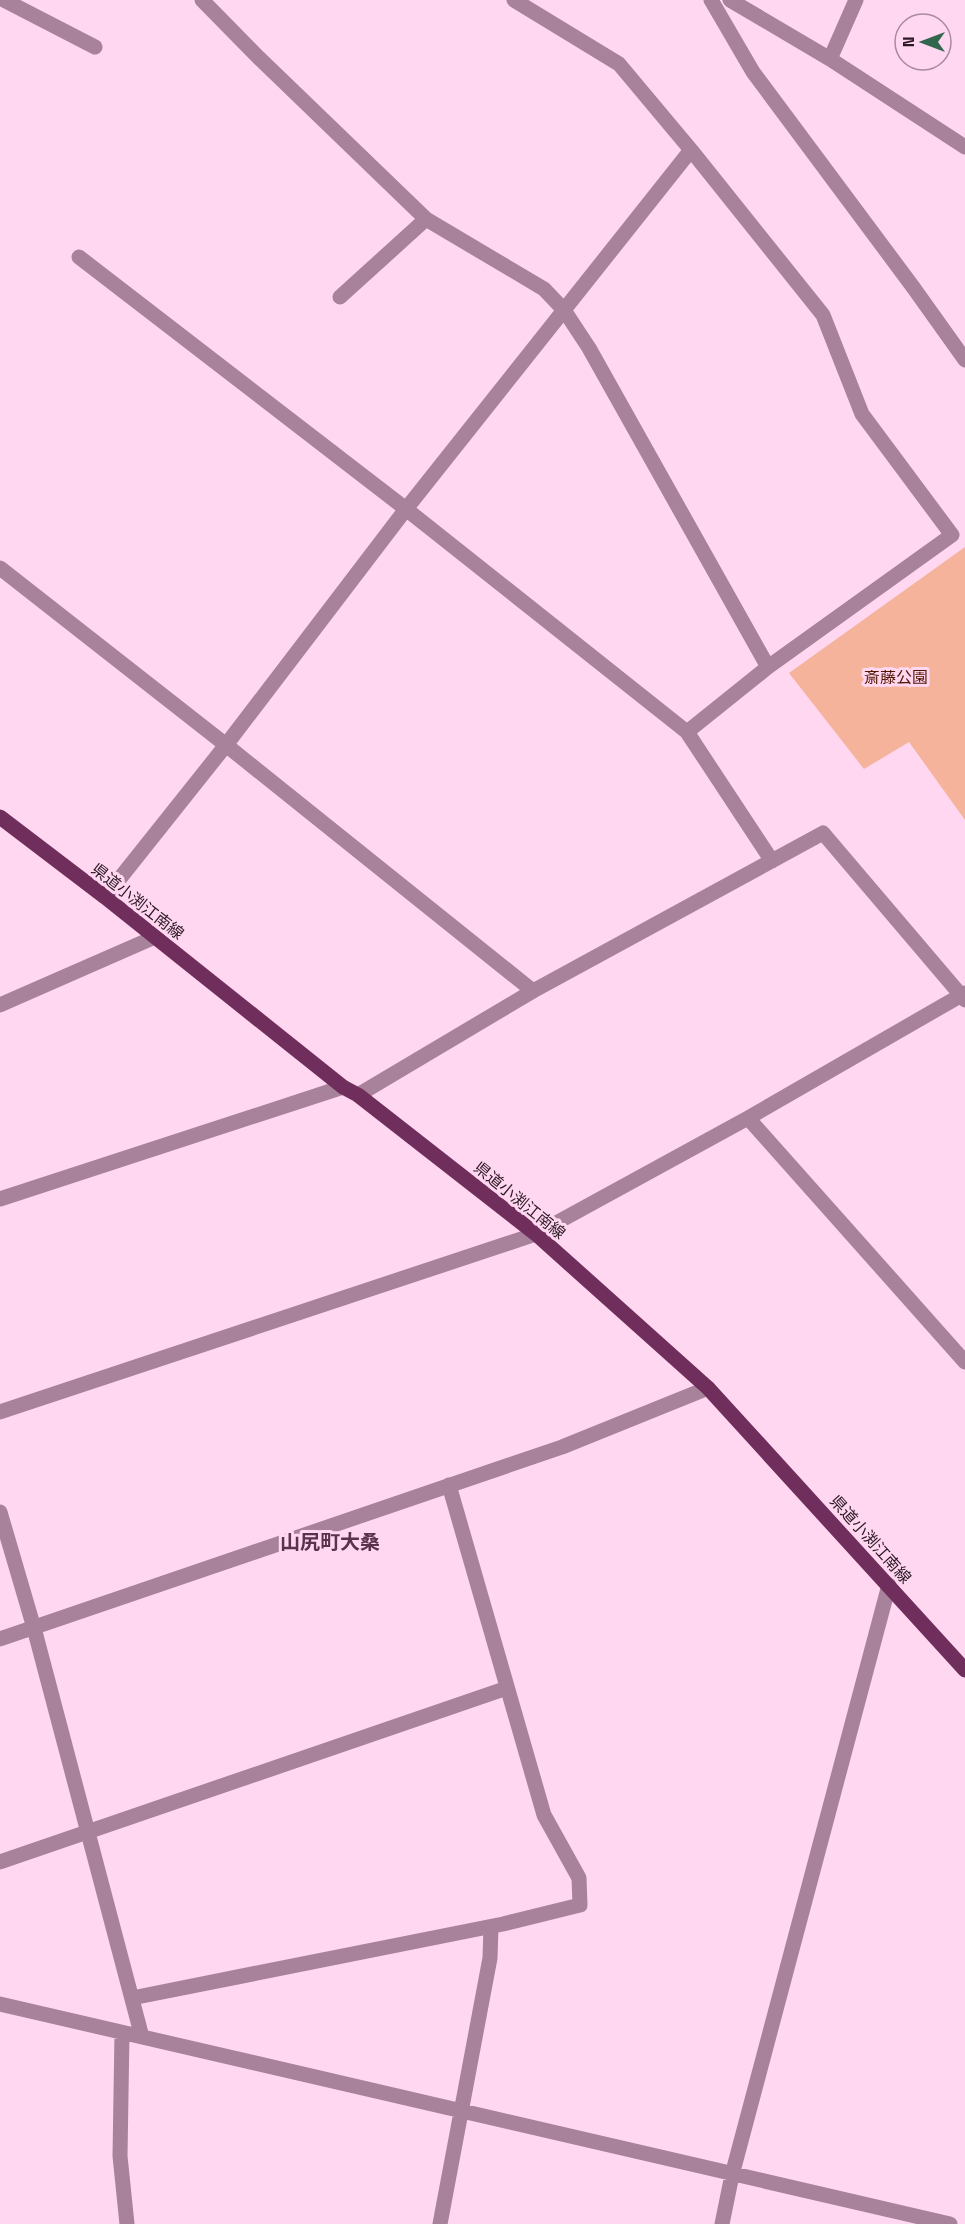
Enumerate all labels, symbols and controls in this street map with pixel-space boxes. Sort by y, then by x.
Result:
north arrow [893,12,953,72]
text: N [898,37,919,47]
park label: 斎藤公園 [864,667,928,688]
street label: 県道小渕江南線 [87,859,188,944]
street label: 県道小渕江南線 [470,1157,570,1244]
street label: 県道小渕江南線 [825,1491,916,1588]
district label: 山尻町大桑 [280,1529,380,1555]

